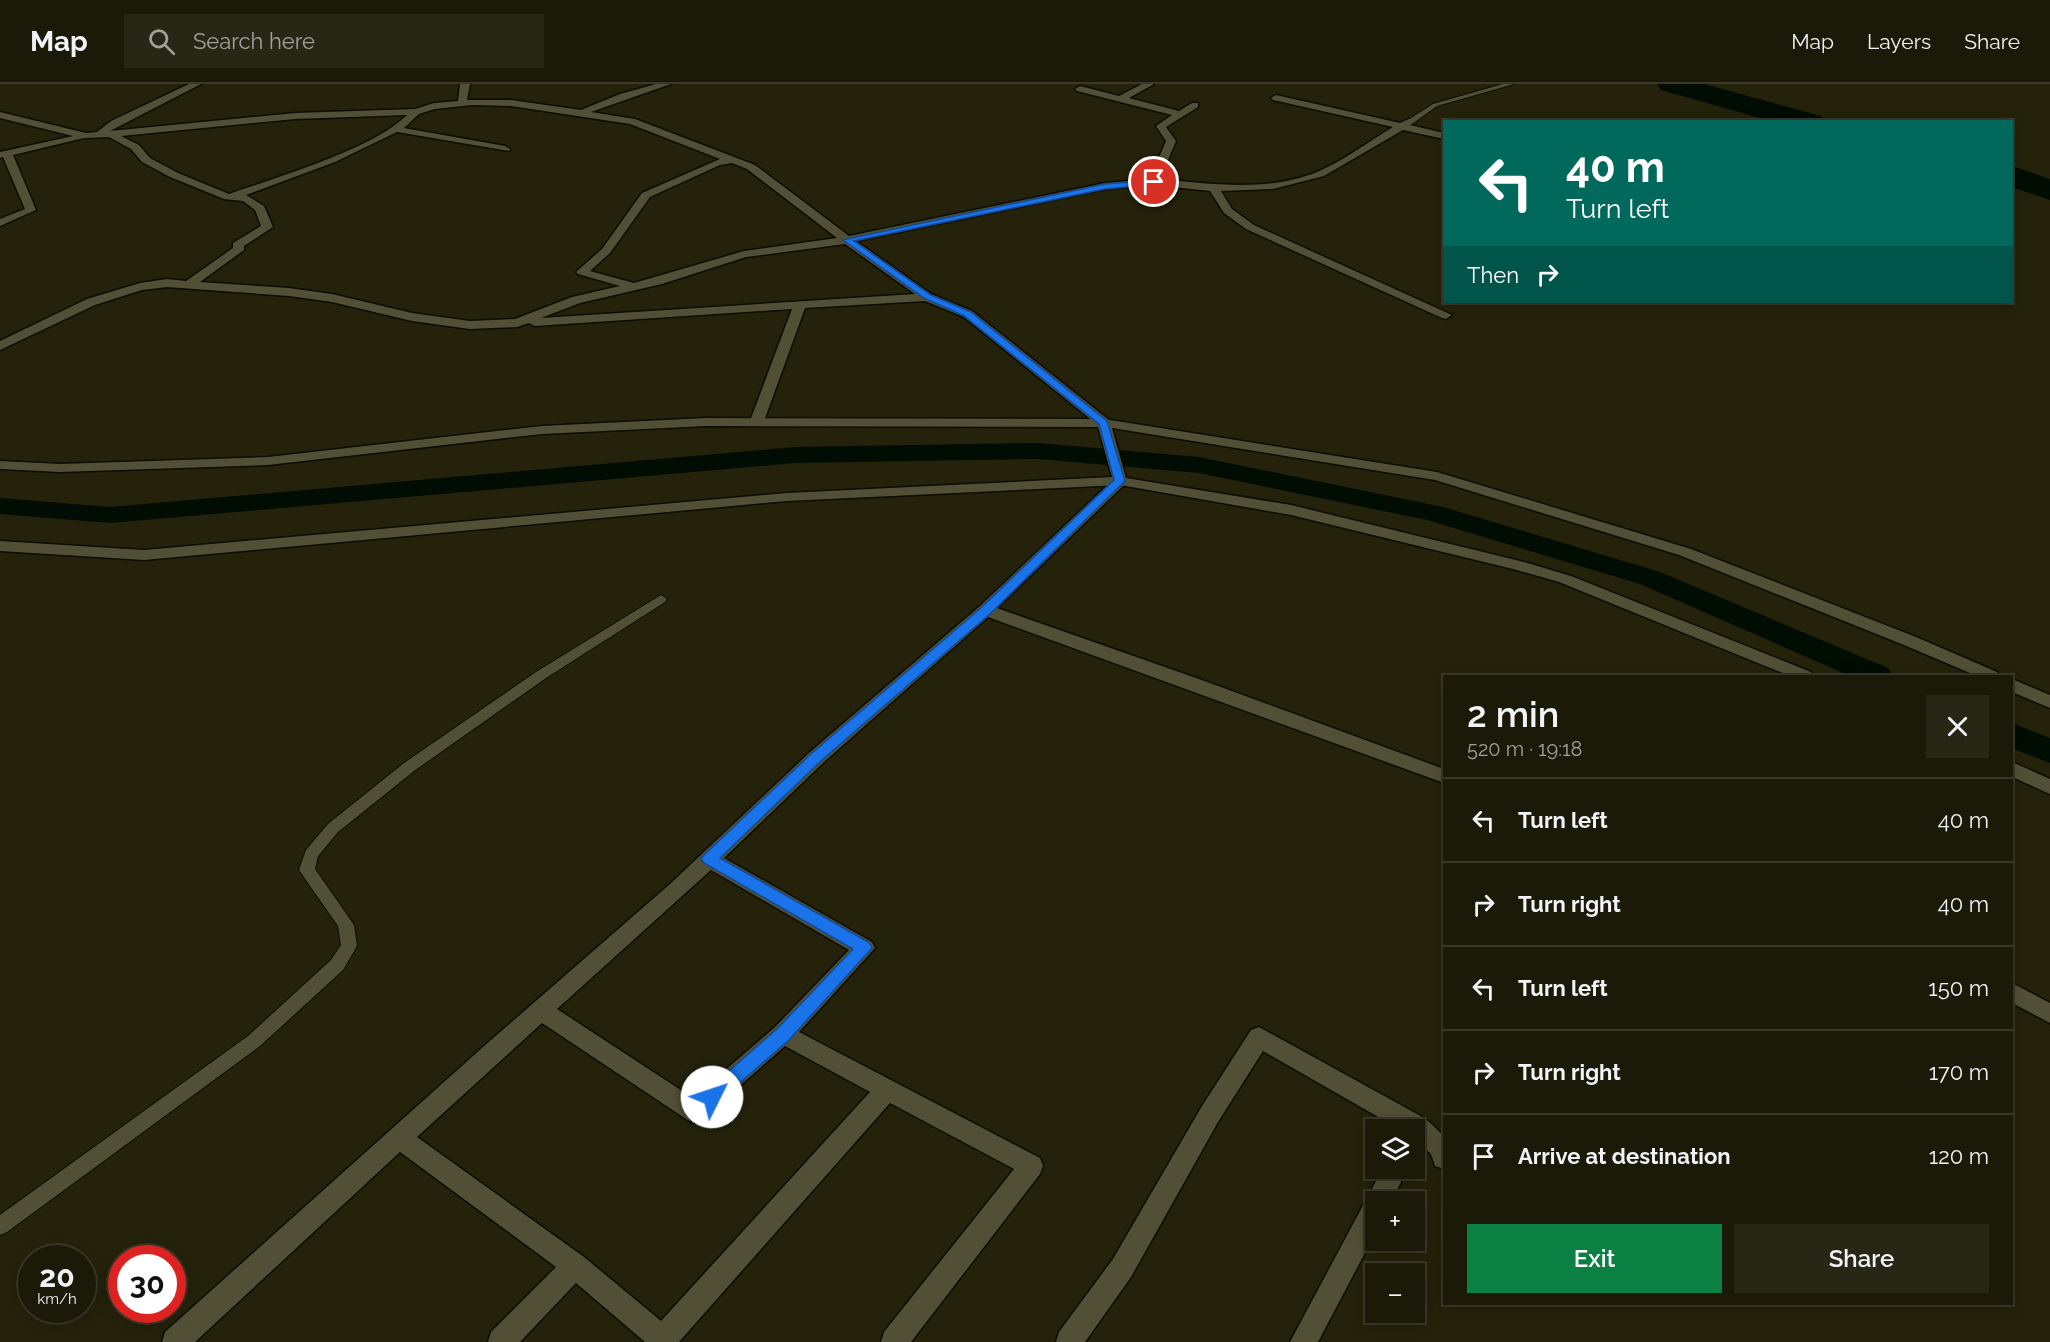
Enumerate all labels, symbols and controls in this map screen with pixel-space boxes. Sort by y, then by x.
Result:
search box [124,14,544,68]
text: Map [30,25,88,58]
icon: search [145,25,178,58]
text: Search here [193,28,315,54]
text: Map [1791,29,1834,54]
text: Layers [1867,29,1931,54]
text: Share [1964,29,2020,54]
text: 40 m [1566,143,1665,192]
icon: left [1467,144,1545,222]
pin [1128,156,1179,207]
icon: arrive [1137,165,1170,198]
text: Turn left [1566,193,1669,224]
icon: right [1531,258,1564,291]
text: Then [1467,262,1519,288]
text: 2 min [1467,693,1559,735]
button: close [1926,695,1989,758]
text: 520 m · 19:18 [1467,737,1582,761]
icon: left [1467,804,1500,837]
text: Turn left [1518,807,1608,833]
text: 40 m [1938,807,1989,833]
icon: right [1467,888,1500,921]
text: Turn right [1518,891,1621,917]
text: 40 m [1938,891,1989,917]
icon: left [1467,972,1500,1005]
text: Turn left [1518,975,1608,1001]
text: 150 m [1928,975,1989,1001]
icon: right [1467,1056,1500,1089]
text: Turn right [1518,1059,1621,1085]
text: 170 m [1929,1059,1989,1085]
position arrow [680,1065,744,1129]
map controls [1365,1119,1425,1323]
button: layers [1365,1119,1425,1179]
icon: arrive [1467,1140,1500,1173]
text: Arrive at destination [1518,1143,1731,1169]
text: 120 m [1929,1143,1989,1169]
button: + [1365,1191,1425,1251]
button: Exit [1467,1224,1722,1293]
button: Share [1734,1224,1989,1293]
speed limit sign: 30 [108,1245,186,1323]
text: 20 [39,1259,75,1294]
button: − [1365,1263,1425,1323]
text: km/h [37,1290,77,1308]

